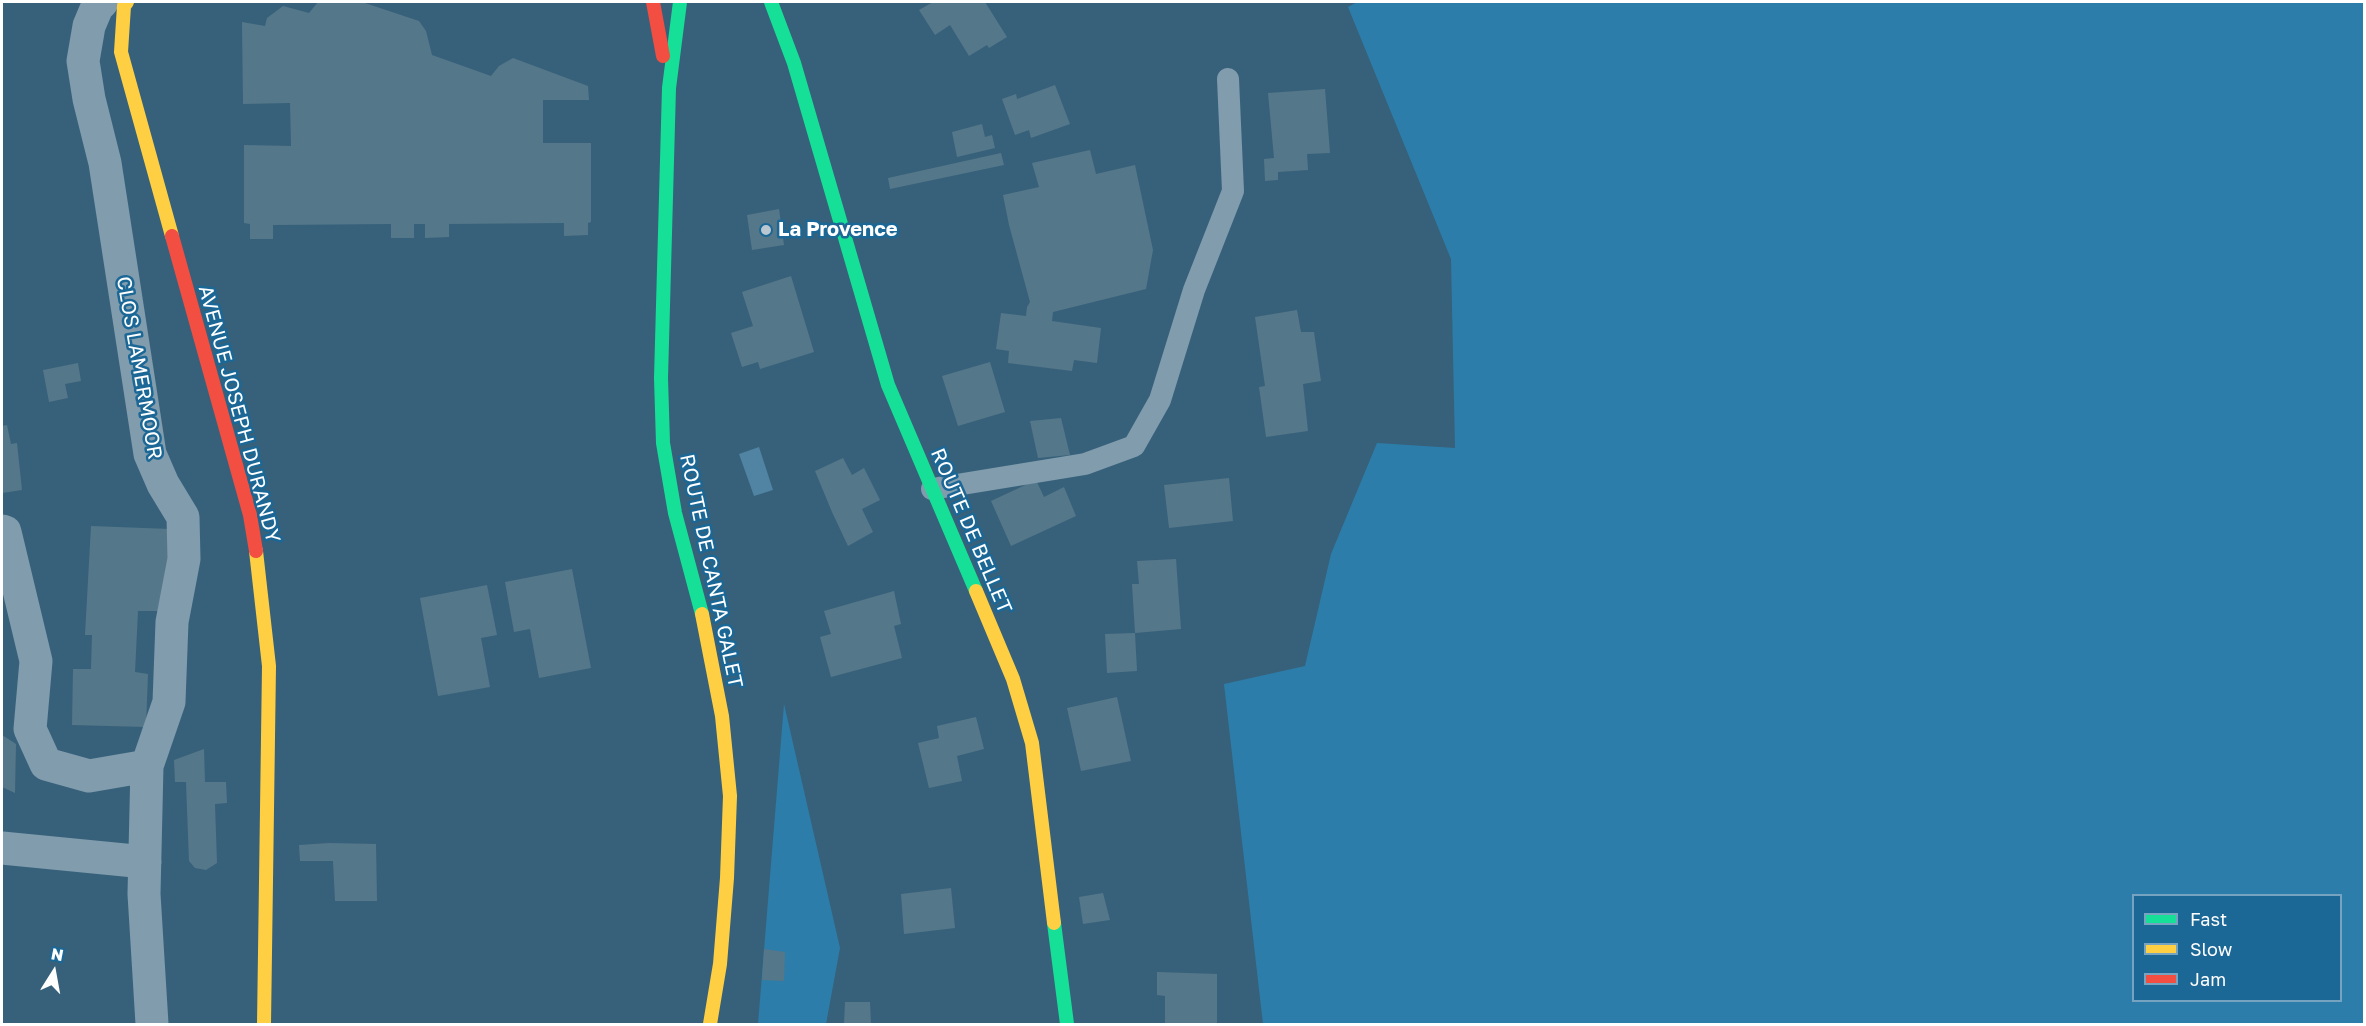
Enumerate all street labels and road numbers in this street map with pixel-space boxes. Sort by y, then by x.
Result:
street label: CLOS LAMERMOOR [111,275,167,461]
street label: AVENUE JOSEPH DURANDY [193,283,285,545]
street label: ROUTE DE BELLET [925,445,1017,617]
street label: ROUTE DE CANTA GALET [675,452,747,690]

